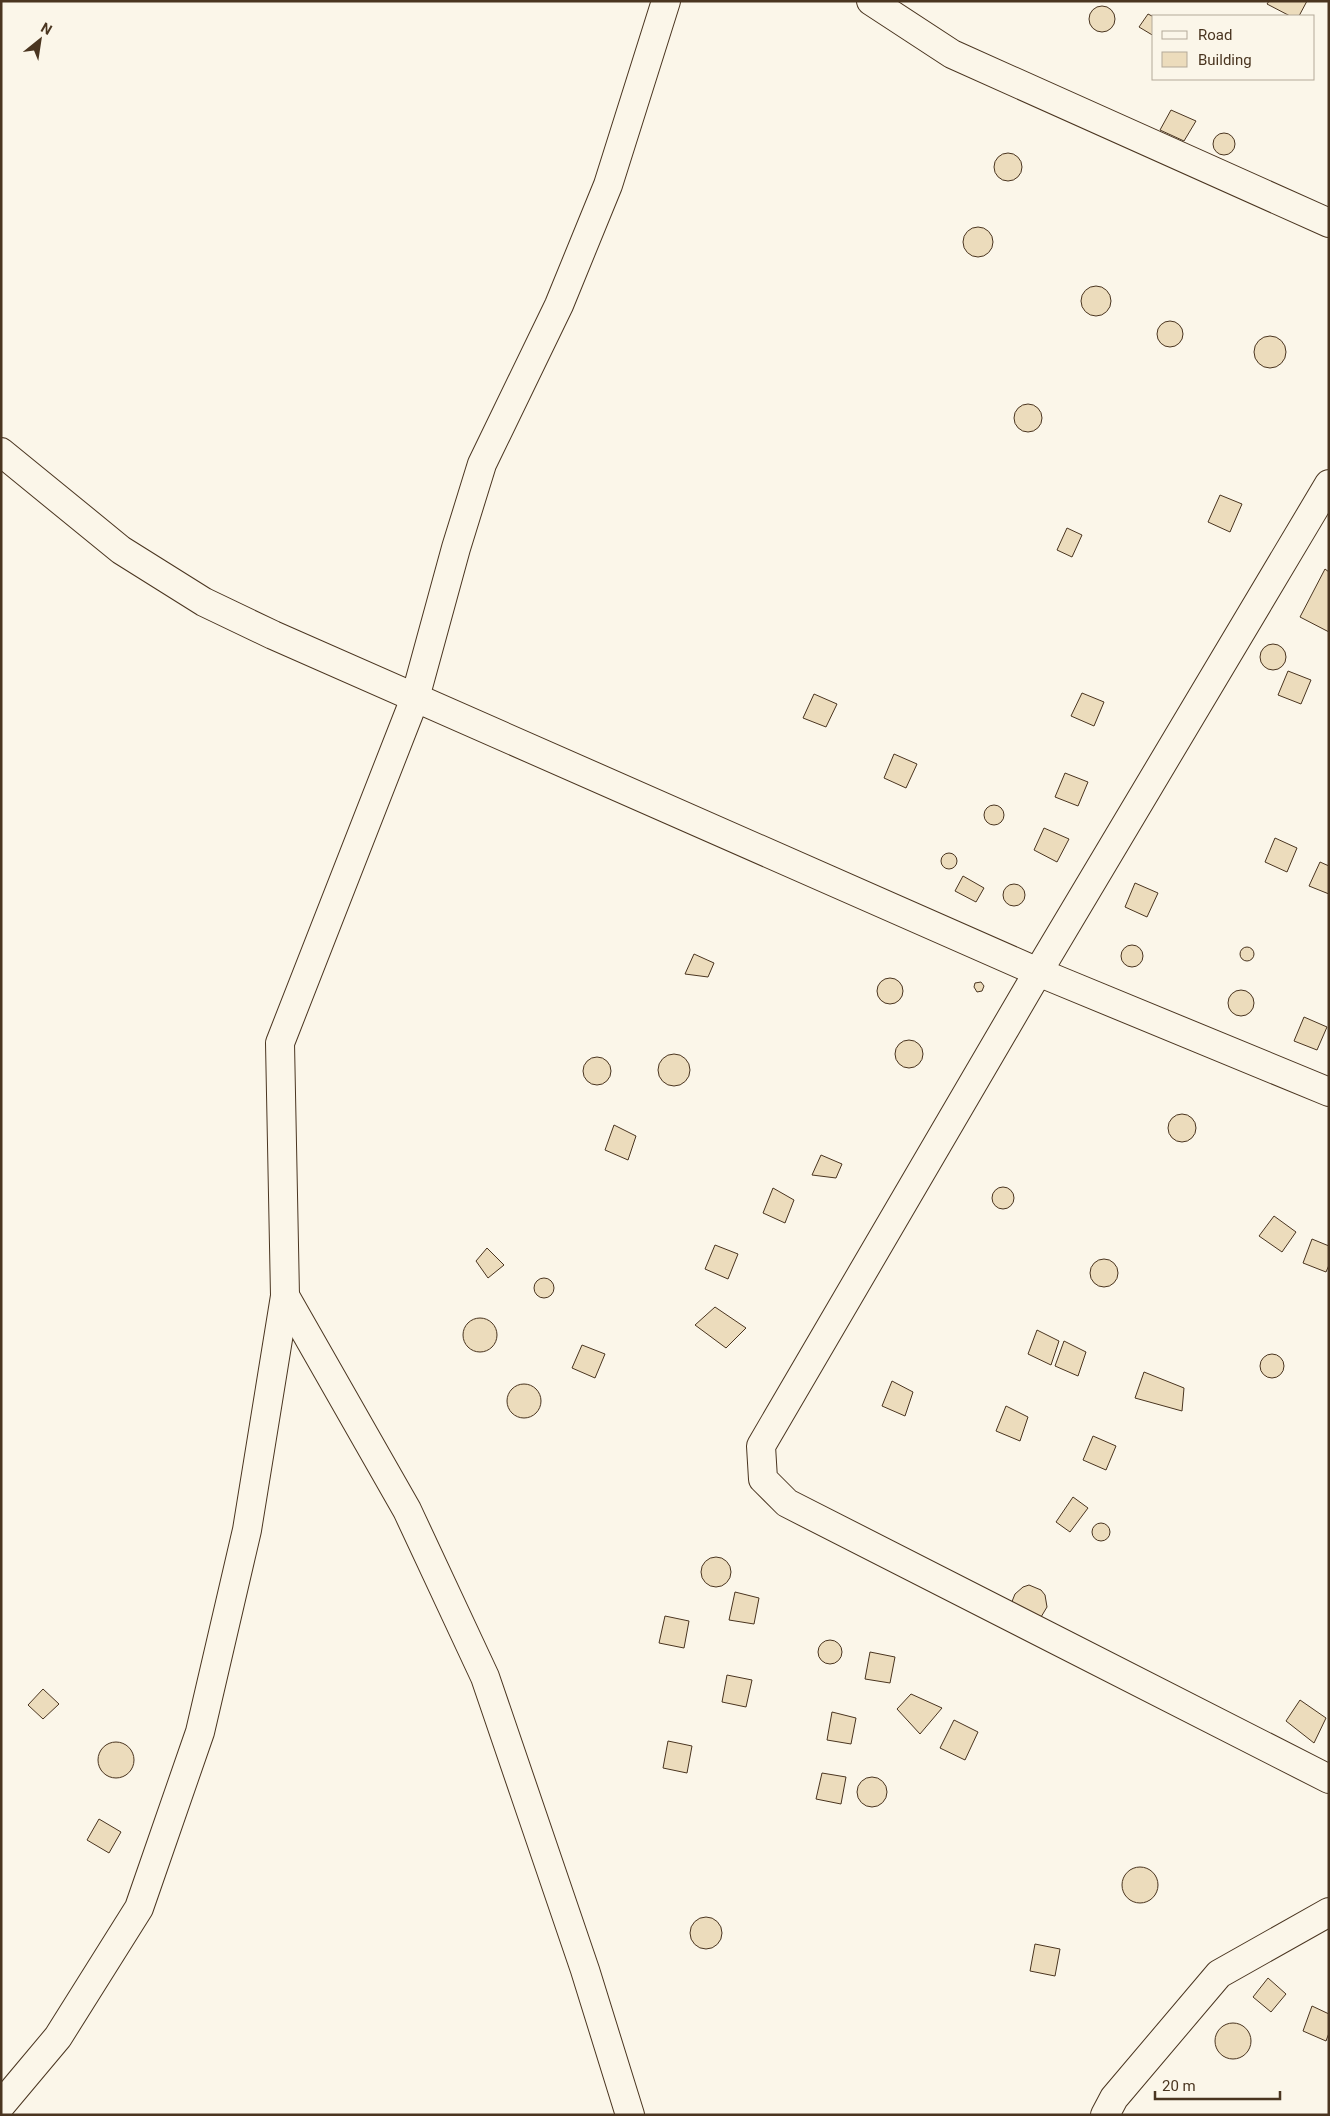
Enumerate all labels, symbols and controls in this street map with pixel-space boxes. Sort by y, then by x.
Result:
north arrow [15,15,65,65]
legend [1152,15,1315,80]
text: N [38,19,55,38]
text: Road [1198,26,1232,44]
text: Building [1198,51,1252,69]
scale bar [1155,2068,1280,2100]
text: 20 m [1162,2077,1196,2095]

